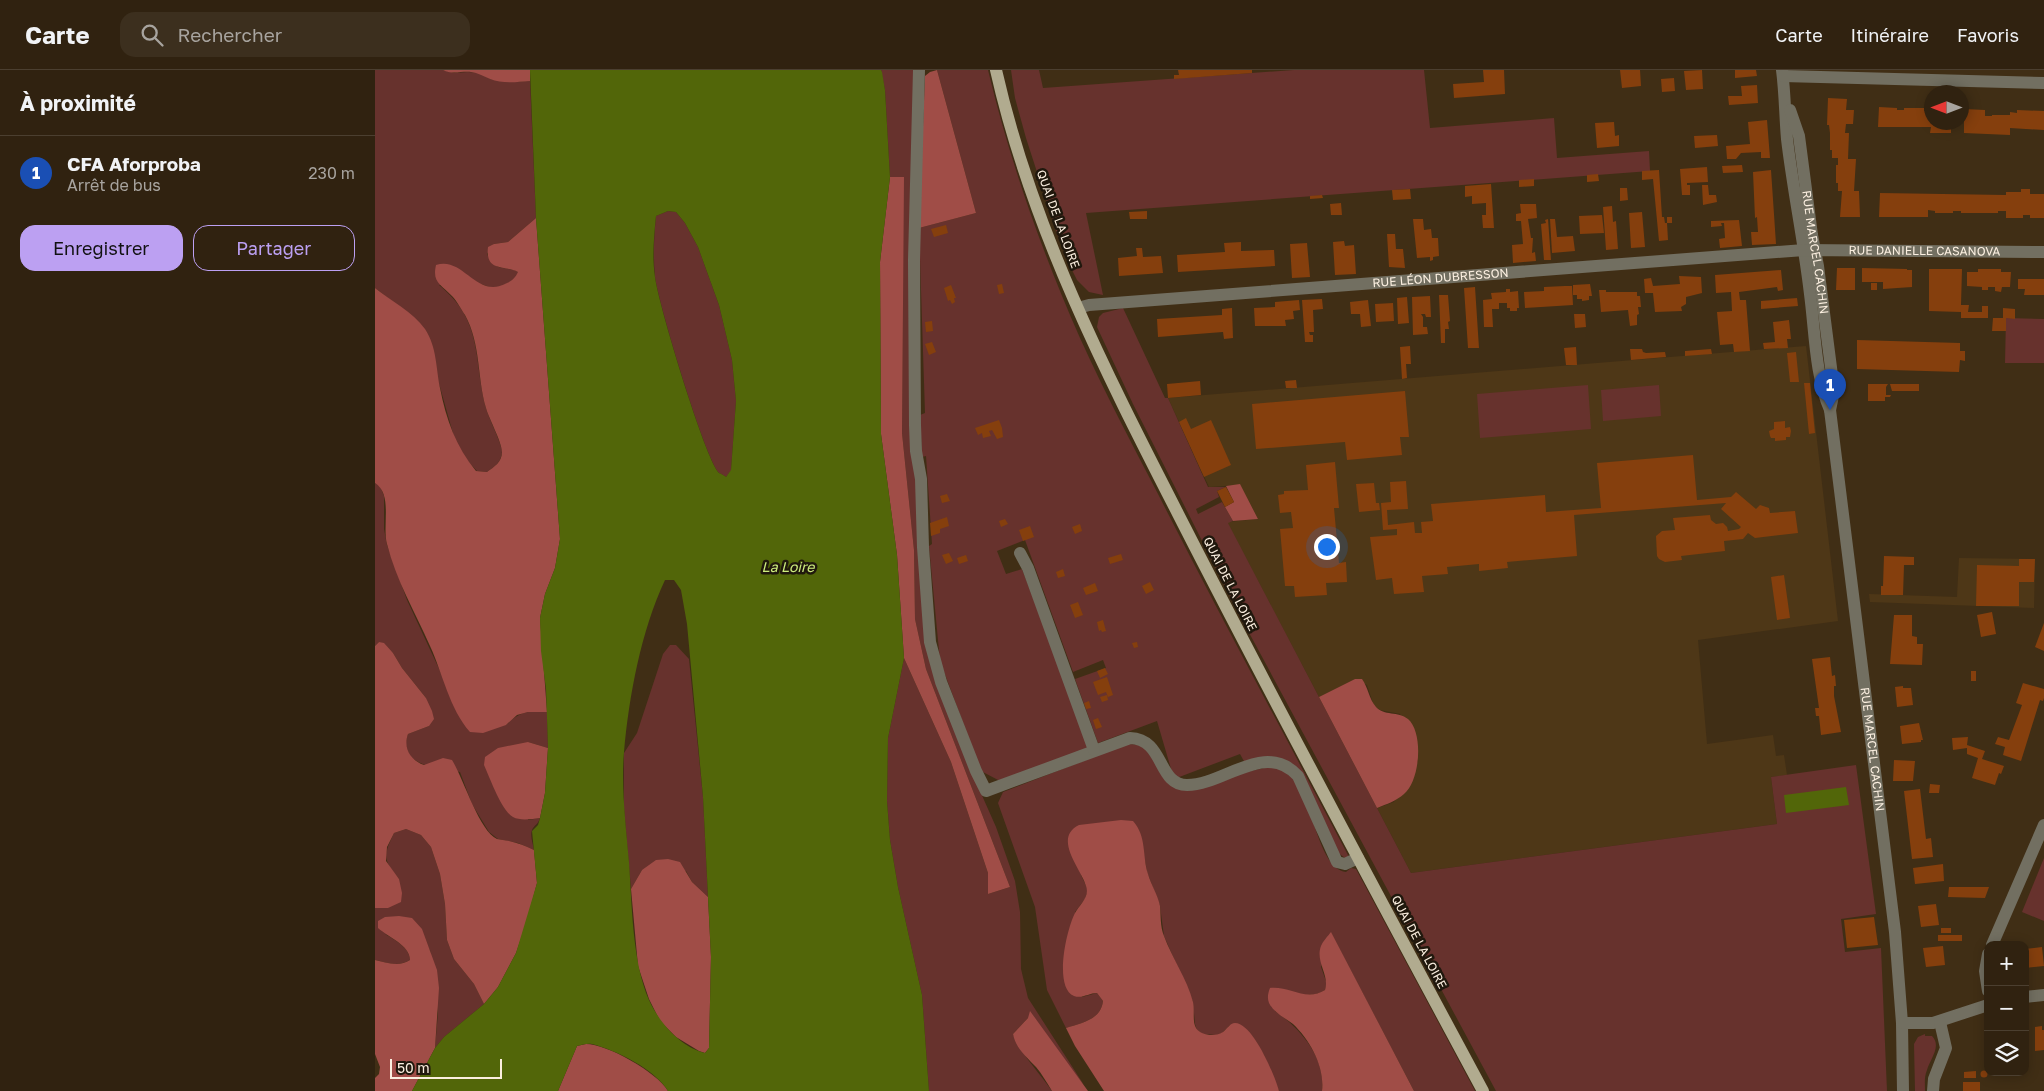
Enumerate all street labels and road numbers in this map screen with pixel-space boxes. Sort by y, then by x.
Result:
street label: QUAI DE LA LOIRE [1034,168,1083,270]
street label: RUE MARCEL CACHIN [1799,189,1832,315]
street label: RUE DANIELLE CASANOVA [1848,242,2000,259]
street label: RUE LÉON DUBRESSON [1372,265,1509,290]
street label: QUAI DE LA LOIRE [1200,534,1261,633]
street label: RUE MARCEL CACHIN [1858,686,1888,812]
street label: QUAI DE LA LOIRE [1389,893,1450,991]

